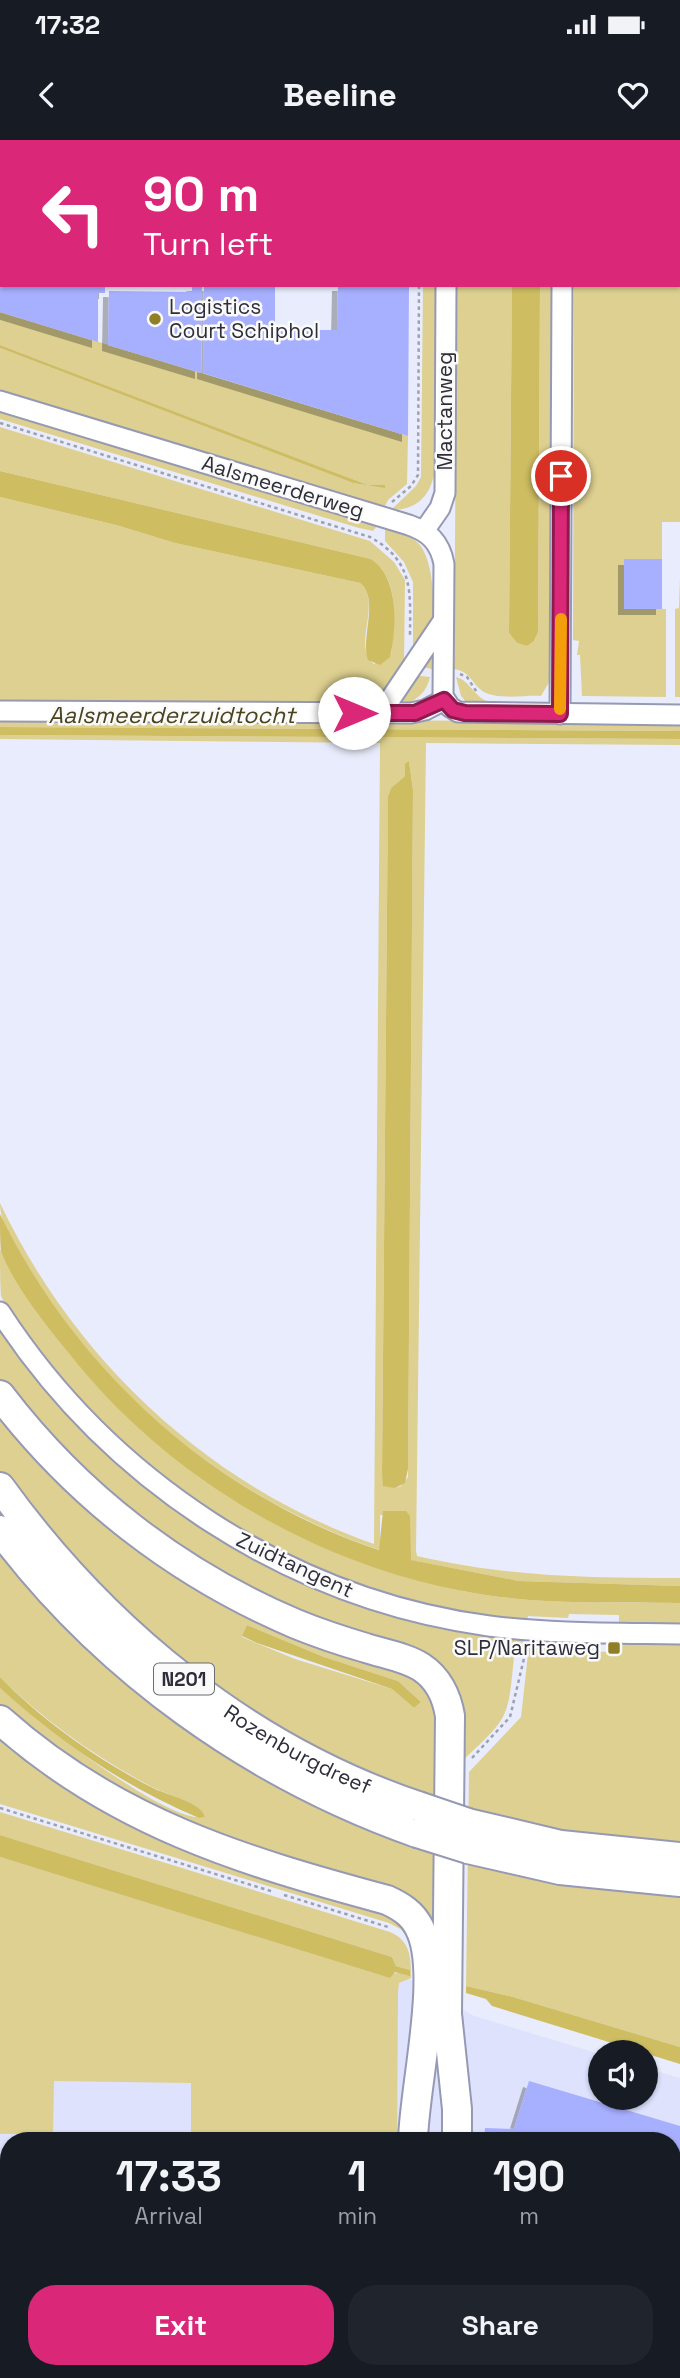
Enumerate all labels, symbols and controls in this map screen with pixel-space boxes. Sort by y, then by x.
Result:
text: 17:32 [35,8,100,42]
text: Beeline [283,75,397,115]
icon: back [28,76,66,114]
icon: heart [614,76,652,114]
text: 90 m [143,163,259,225]
icon: left [28,168,119,259]
text: Turn left [143,224,273,264]
place label: Logistics Court Schiphol [169,293,319,344]
marker: Logistics Court Schiphol [147,311,163,327]
street label: Mactanweg [431,351,458,471]
pin [531,446,591,506]
street label: Aalsmeerderweg [199,449,368,524]
icon: arrive [542,457,580,495]
position arrow [317,676,391,750]
water label: Aalsmeerderzuidtocht [49,700,298,730]
street label: Zuidtangent [232,1526,358,1603]
place label: SLP/Naritaweg [454,1634,600,1661]
marker: SLP/Naritaweg [606,1640,622,1656]
road number: N201 [154,1664,214,1694]
street label: Rozenburgdreef [219,1698,375,1800]
map controls [588,2040,658,2110]
button: sound [588,2040,658,2110]
text: 17:33 [116,2150,222,2203]
text: 1 [348,2150,367,2203]
text: 190 [493,2150,565,2203]
text: Arrival [135,2201,203,2231]
text: min [338,2201,377,2231]
text: m [519,2201,539,2231]
button: Exit [28,2285,334,2365]
button: Share [348,2285,653,2365]

